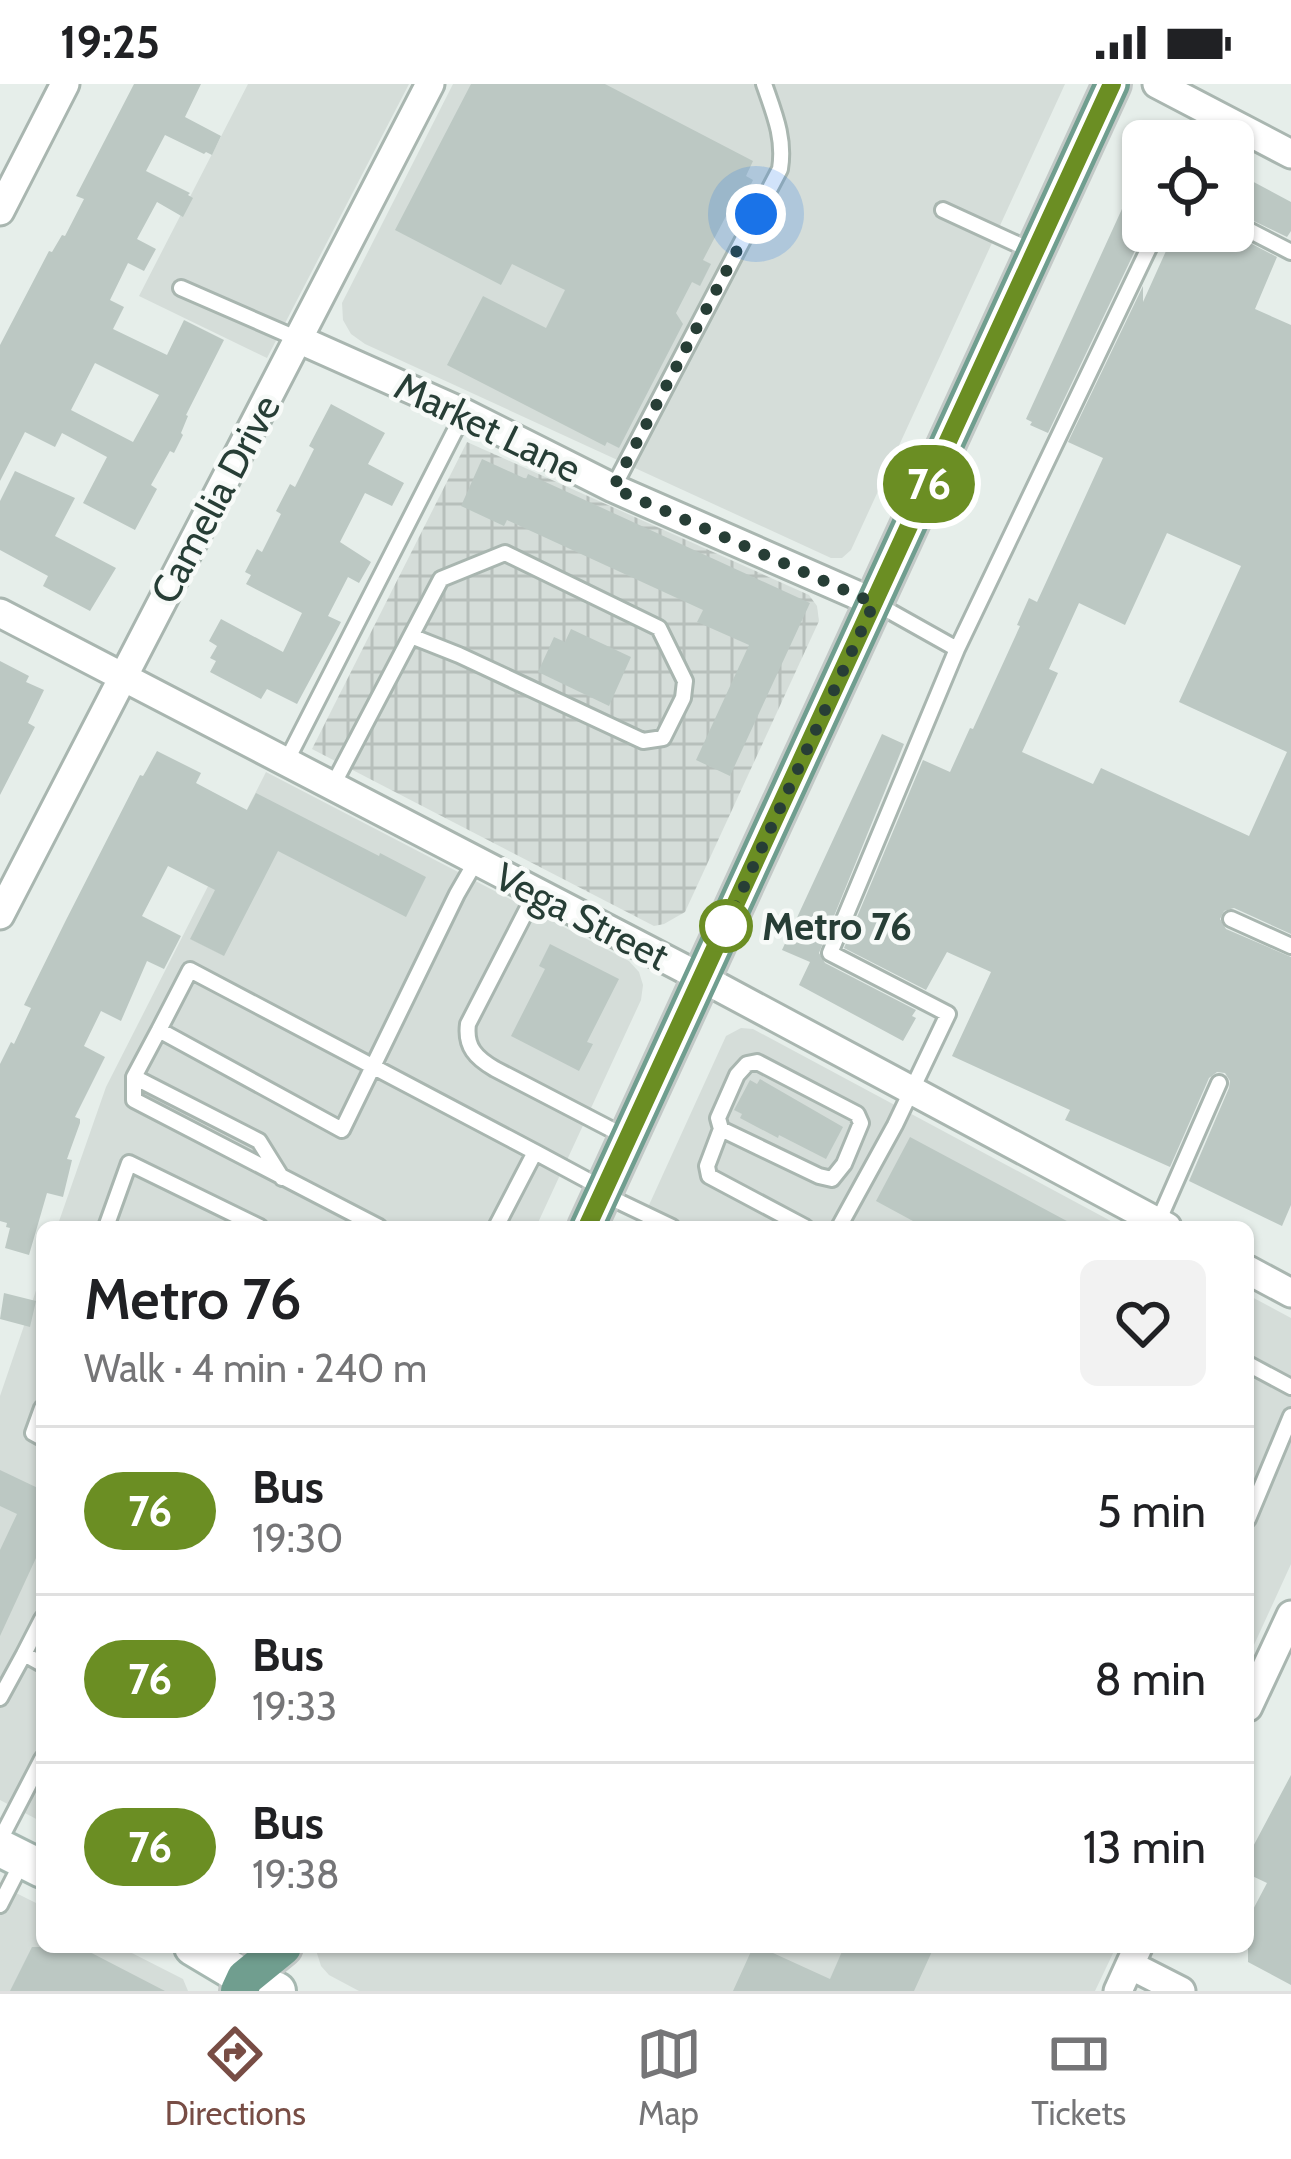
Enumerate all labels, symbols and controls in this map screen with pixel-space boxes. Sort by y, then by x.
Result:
text: 19:25 [60,15,160,69]
map controls [1122,120,1254,252]
button: locate [1122,120,1254,252]
your location [726,184,786,244]
street label: Market Lane [387,361,589,493]
street label: Camelia Drive [140,386,290,612]
line badge: 76 [875,445,983,523]
text: 76 [907,458,951,510]
street label: Vega Street [487,852,677,980]
marker: Metro 76 [701,901,751,951]
place label: Metro 76 [762,902,912,950]
button: heart [1080,1260,1206,1386]
text: Metro 76 [84,1264,302,1333]
text: Walk · 4 min · 240 m [84,1344,427,1392]
text: Bus [252,1460,324,1514]
text: 5 min [1097,1484,1206,1538]
text: 76 [128,1485,172,1537]
text: 19:30 [252,1514,343,1562]
text: Bus [252,1628,324,1682]
text: 8 min [1094,1652,1206,1706]
text: 76 [128,1653,172,1705]
text: 19:33 [252,1682,337,1730]
text: Bus [252,1796,324,1850]
text: 13 min [1083,1820,1206,1874]
text: 76 [128,1821,172,1873]
text: 19:38 [252,1850,340,1898]
tab: Directions [165,2021,306,2133]
tab: Map [636,2021,702,2133]
tab: Tickets [1031,2021,1126,2133]

